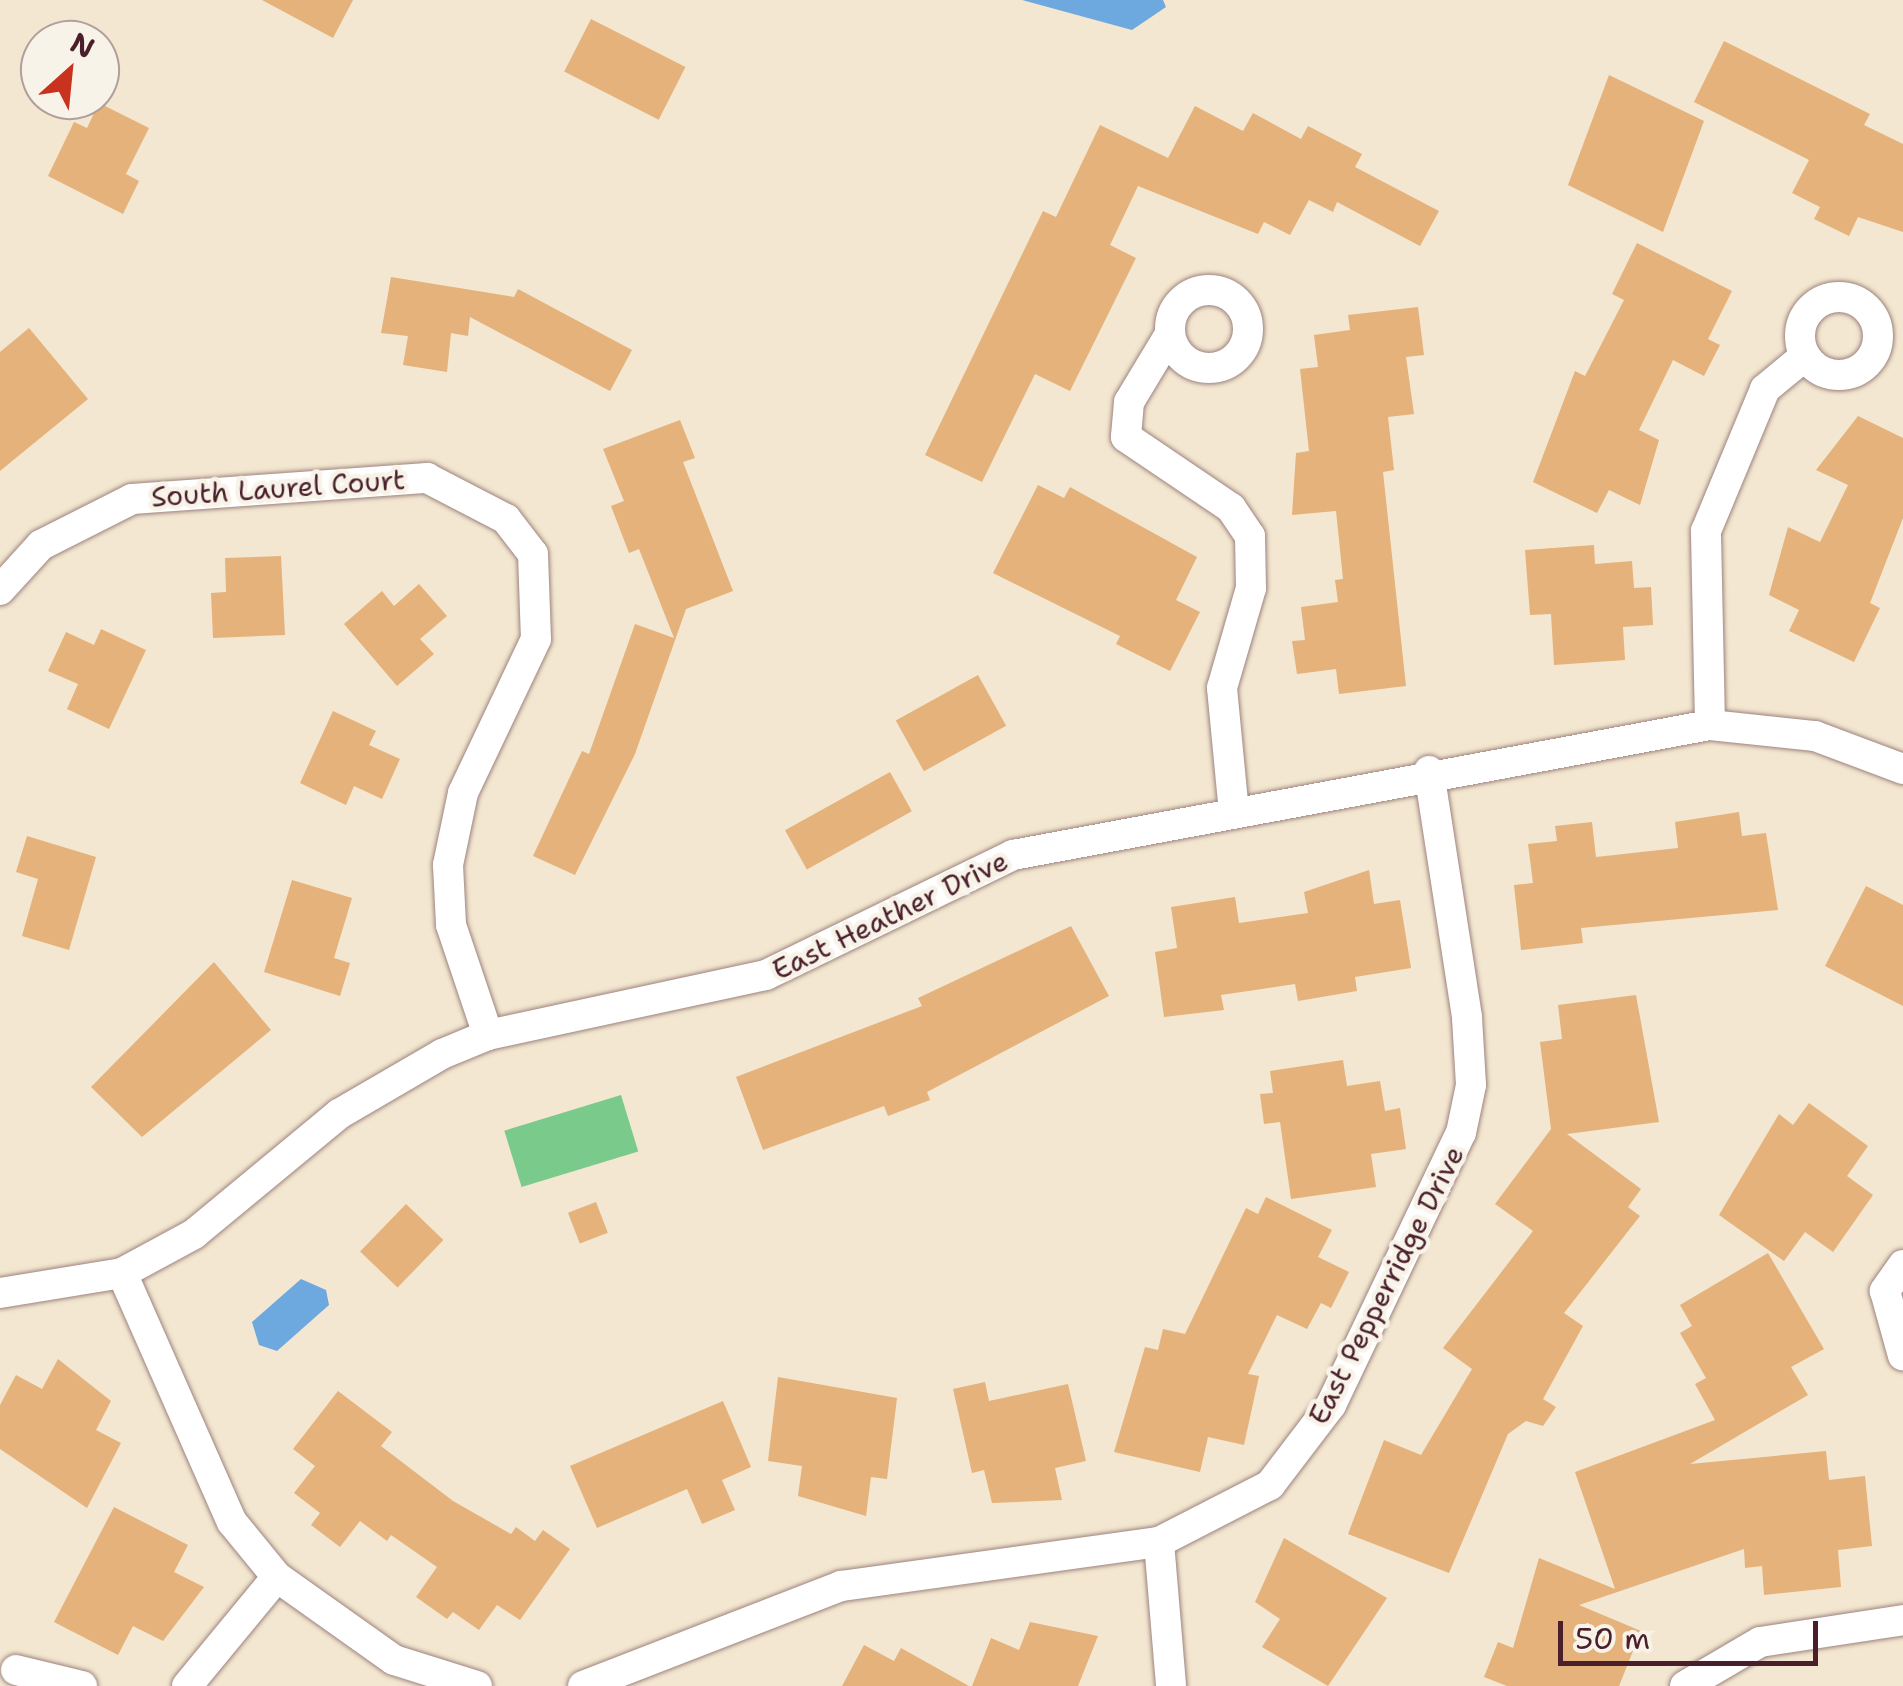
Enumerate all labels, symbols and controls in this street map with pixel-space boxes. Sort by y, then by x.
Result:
north arrow [20,20,120,120]
text: N [64,23,101,67]
street label: South Laurel Court [150,462,406,514]
street label: East Heather Drive [767,843,1013,987]
street label: East Pepperridge Drive [1301,1140,1471,1430]
scale bar [1563,1601,1823,1663]
text: 50 m [1575,1618,1650,1659]

